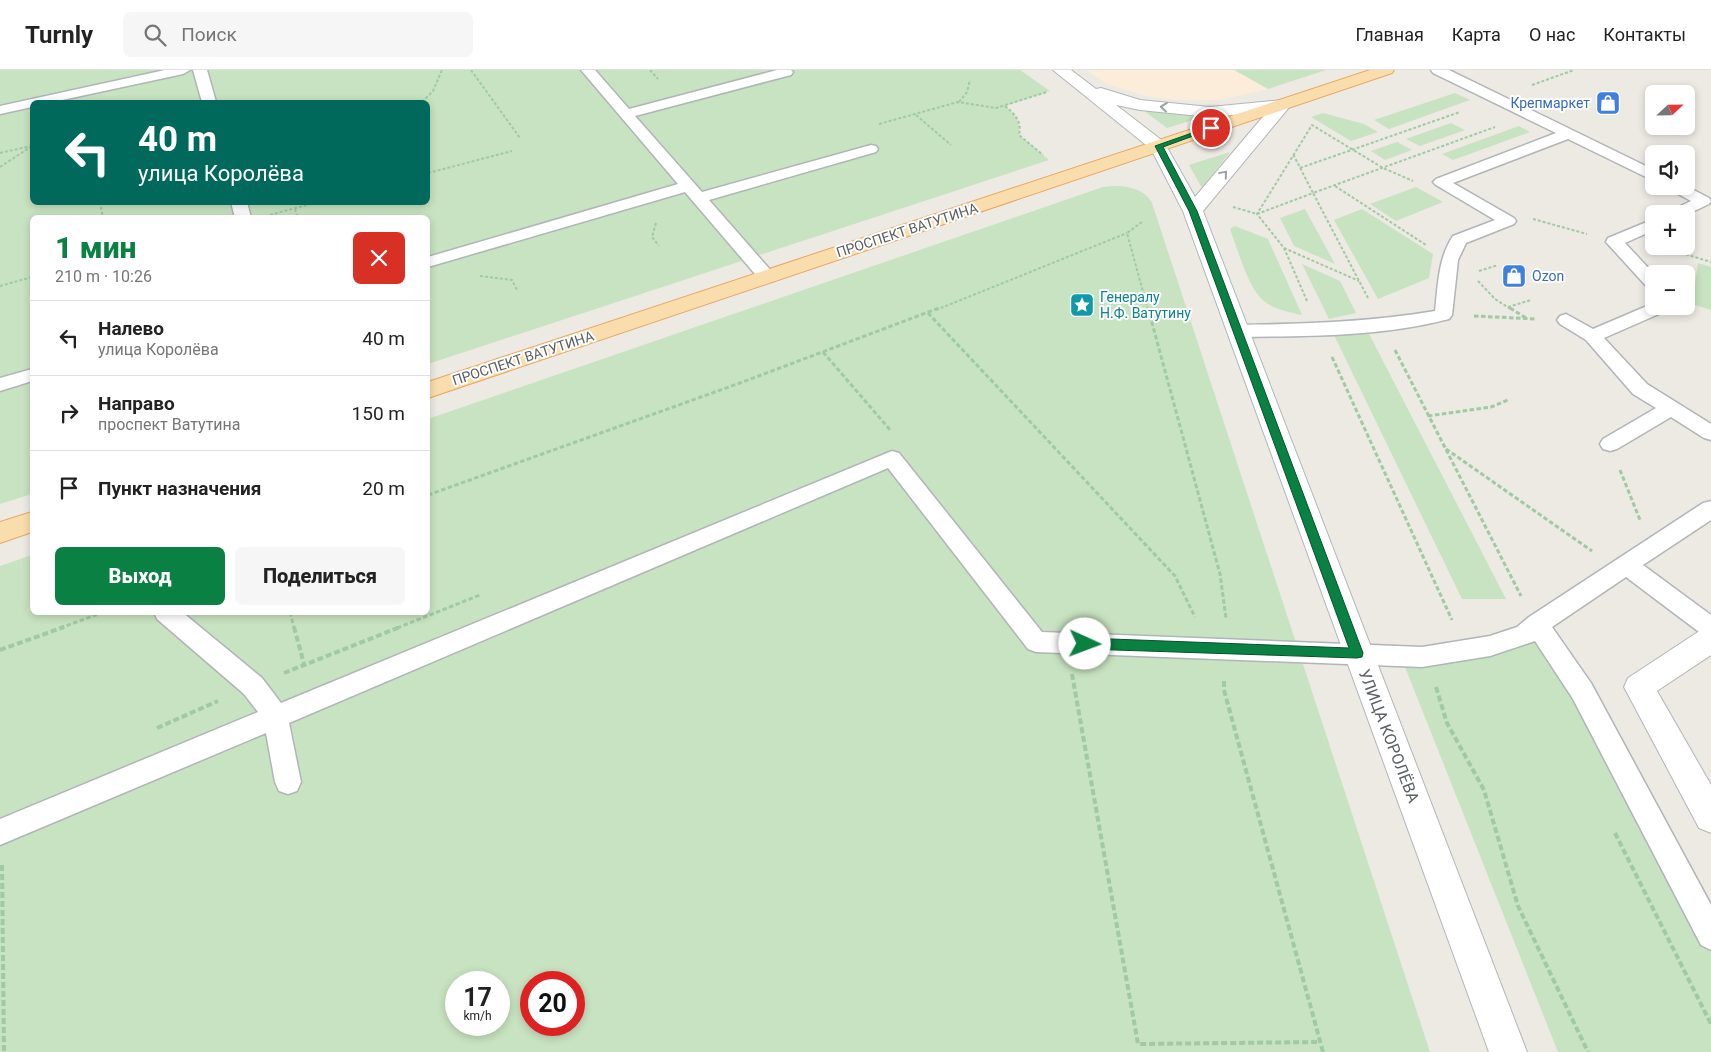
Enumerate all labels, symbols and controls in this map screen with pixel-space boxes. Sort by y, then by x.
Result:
search box [123,12,473,57]
text: Turnly [25,21,93,49]
icon: search [141,21,169,49]
text: Поиск [181,23,237,46]
text: Главная [1355,24,1424,45]
text: Карта [1452,24,1501,45]
text: О нас [1529,24,1575,45]
text: Контакты [1603,24,1686,45]
north arrow [1645,85,1695,135]
map controls [1645,85,1695,315]
shop icon: Крепмаркет [1595,90,1621,116]
place label: Крепмаркет [1510,95,1590,111]
one-way arrow [1159,102,1167,113]
pin [1190,107,1232,149]
icon: arrive [1197,114,1225,142]
text: 40 m [138,119,217,160]
icon: left [55,120,120,185]
button: sound [1645,145,1695,195]
text: улица Королёва [138,161,304,186]
one-way arrow [1219,171,1227,180]
street label: ПРОСПЕКТ ВАТУТИНА [834,200,980,260]
button: + [1645,205,1695,255]
text: 1 мин [55,230,136,265]
button: close [353,232,405,284]
shop icon: Ozon [1501,263,1527,289]
button: − [1645,265,1695,315]
text: 210 m · 10:26 [55,267,152,286]
place label: Ozon [1532,268,1564,284]
place label: Генералу Н.Ф. Ватутину [1100,289,1191,321]
place icon: Генералу Н.Ф. Ватутину [1069,292,1095,318]
text: Налево [98,317,164,340]
icon: left [55,324,83,352]
text: 40 m [362,327,405,350]
street label: ПРОСПЕКТ ВАТУТИНА [450,328,596,388]
text: улица Королёва [98,340,219,359]
text: Направо [98,392,175,415]
icon: right [55,399,83,427]
text: 150 m [352,402,405,425]
text: проспект Ватутина [98,415,241,434]
icon: arrive [55,474,83,502]
text: Пункт назначения [98,477,261,500]
text: 20 m [362,477,405,500]
button: Выход [55,547,225,605]
button: Поделиться [235,547,405,605]
position arrow [1058,617,1110,669]
street label: УЛИЦА КОРОЛЁВА [1355,667,1423,806]
speed limit sign: 20 [520,971,585,1036]
text: 17 [463,983,492,1012]
text: km/h [463,1009,492,1023]

